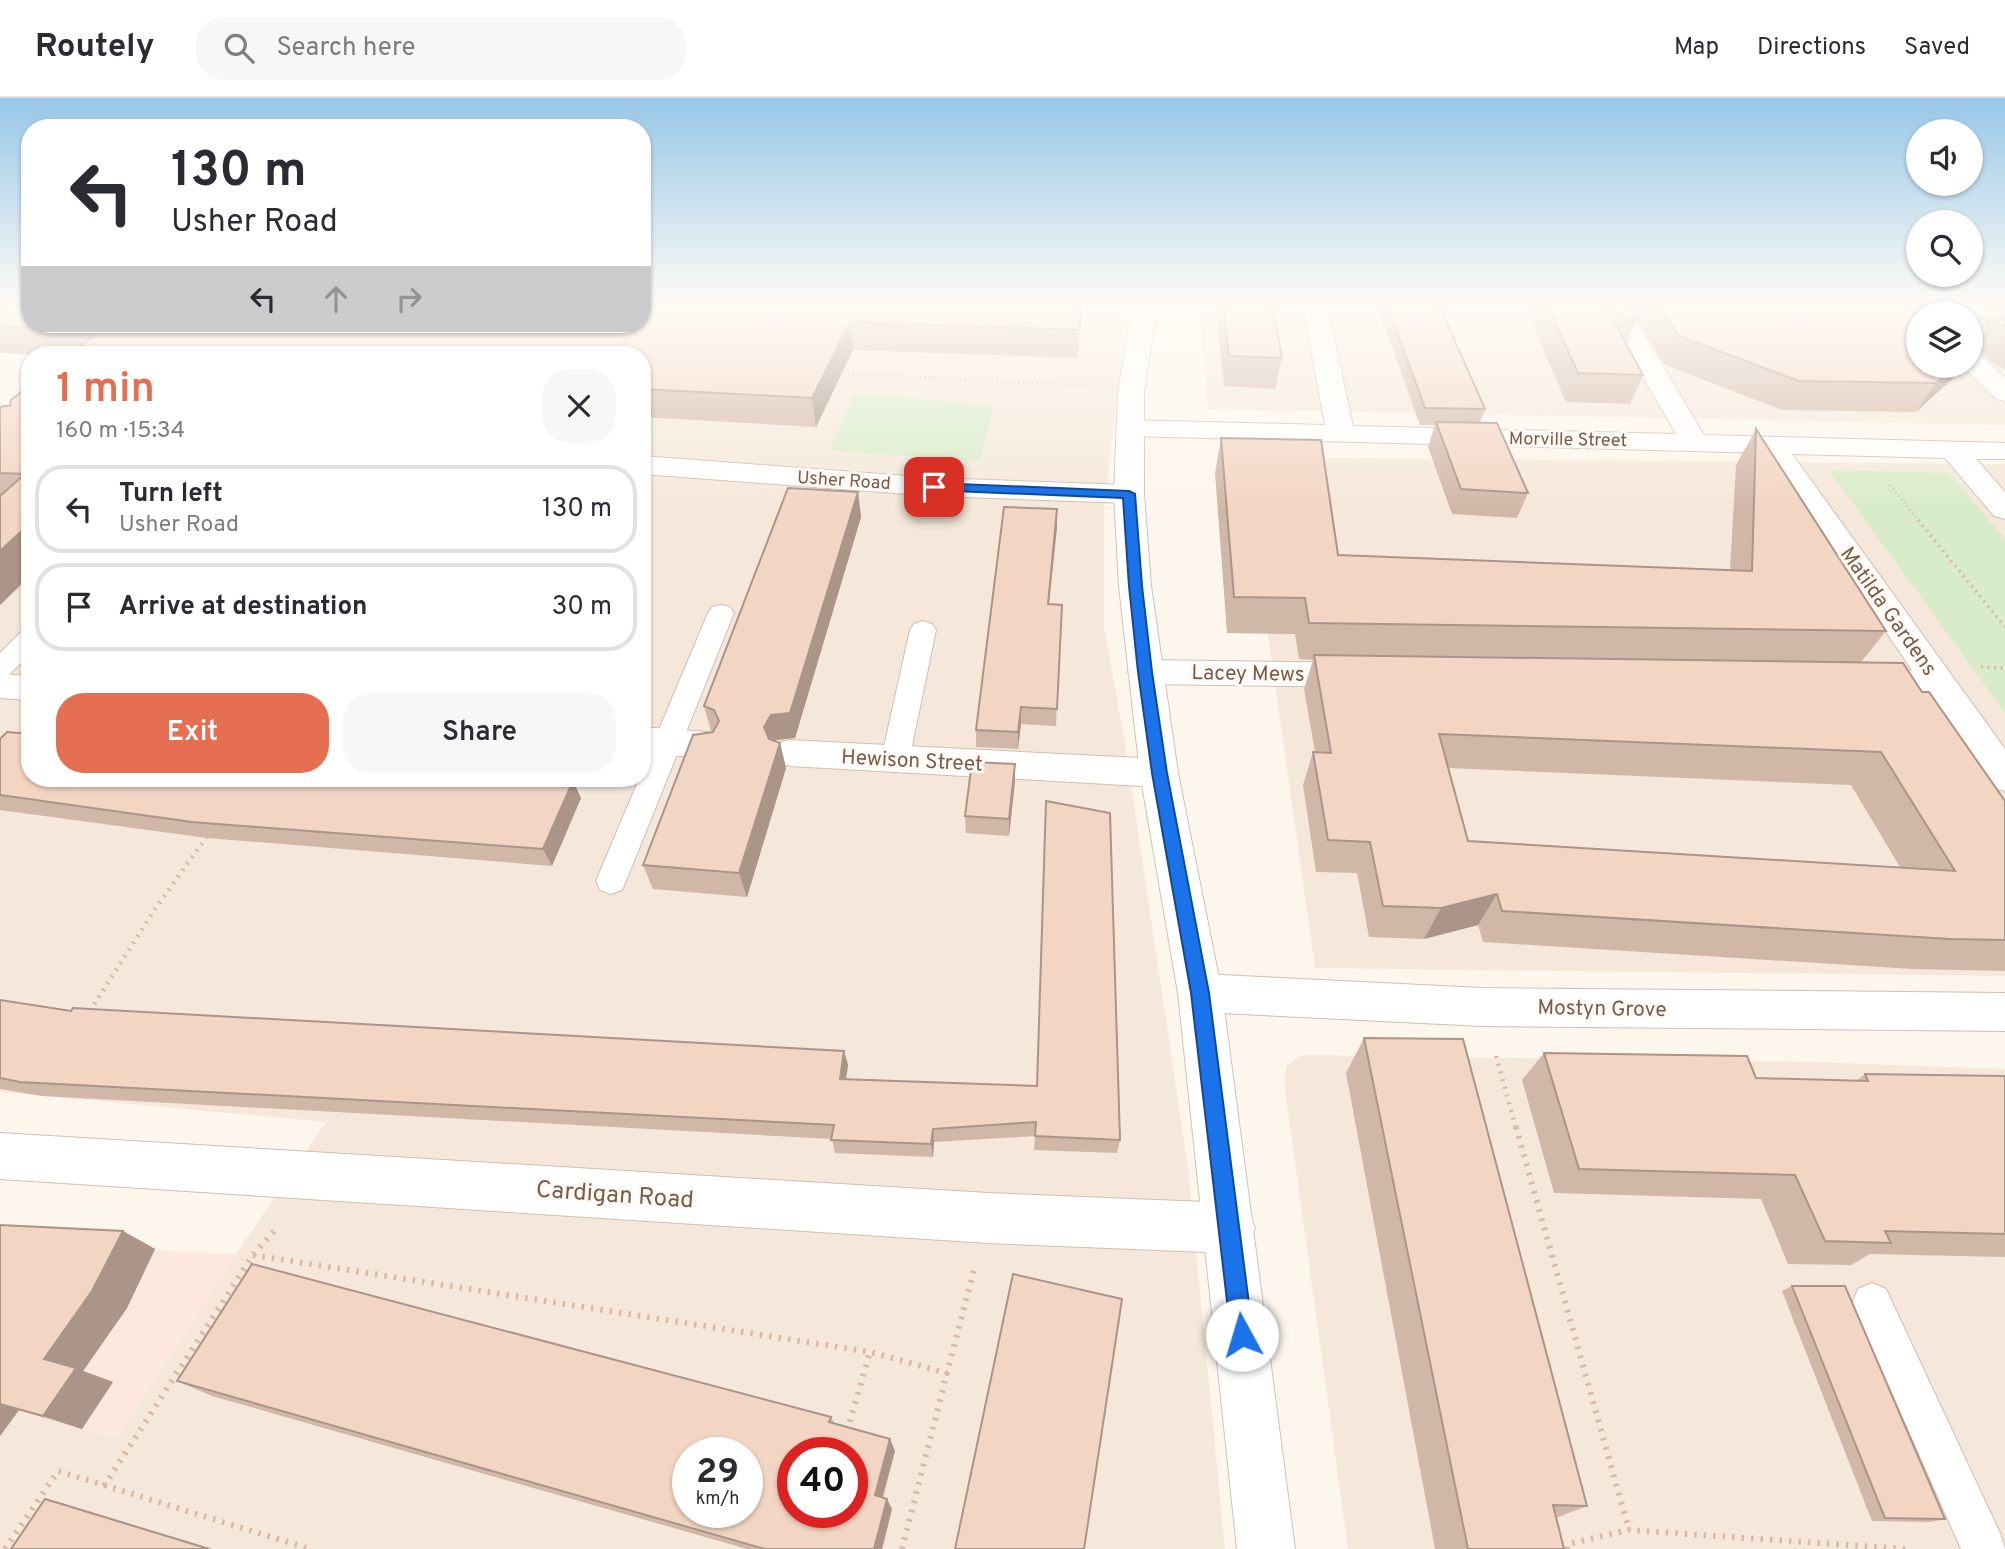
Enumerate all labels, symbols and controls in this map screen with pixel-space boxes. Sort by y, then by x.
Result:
search box [196,17,686,80]
text: Routely [35,27,154,69]
icon: search [220,29,258,67]
text: Search here [276,32,415,65]
text: Map [1674,33,1719,63]
text: Directions [1757,33,1866,63]
text: Saved [1904,33,1970,63]
map controls [1906,119,1983,378]
button: sound [1906,119,1983,196]
text: 130 m [171,142,307,204]
icon: left [56,147,147,238]
text: Usher Road [171,203,338,243]
button: search [1906,210,1983,287]
icon: left [244,280,282,318]
icon: ahead [317,280,355,318]
icon: right [390,280,428,318]
button: layers [1906,301,1983,378]
text: 1 min [56,364,155,417]
button: close [542,369,616,443]
text: 160 m · 15:34 [56,417,185,446]
street label: Morville Street [1509,428,1627,453]
pin [904,457,964,517]
street label: Usher Road [796,467,892,496]
icon: arrive [915,468,953,506]
text: Turn left [119,478,223,511]
icon: left [60,490,98,528]
text: 130 m [542,493,612,526]
text: Usher Road [119,511,239,540]
street label: Matilda Gardens [1833,542,1942,682]
icon: arrive [60,588,98,626]
text: Arrive at destination [119,591,367,624]
text: 30 m [552,591,612,624]
street label: Lacey Mews [1191,660,1305,689]
button: Exit [56,693,329,773]
button: Share [343,693,616,773]
street label: Hewison Street [840,744,984,779]
street label: Mostyn Grove [1537,995,1667,1024]
street label: Cardigan Road [535,1176,695,1216]
position arrow [1205,1298,1279,1372]
speed limit sign: 40 [777,1437,868,1528]
text: 29 [696,1451,739,1495]
text: km/h [696,1488,739,1511]

